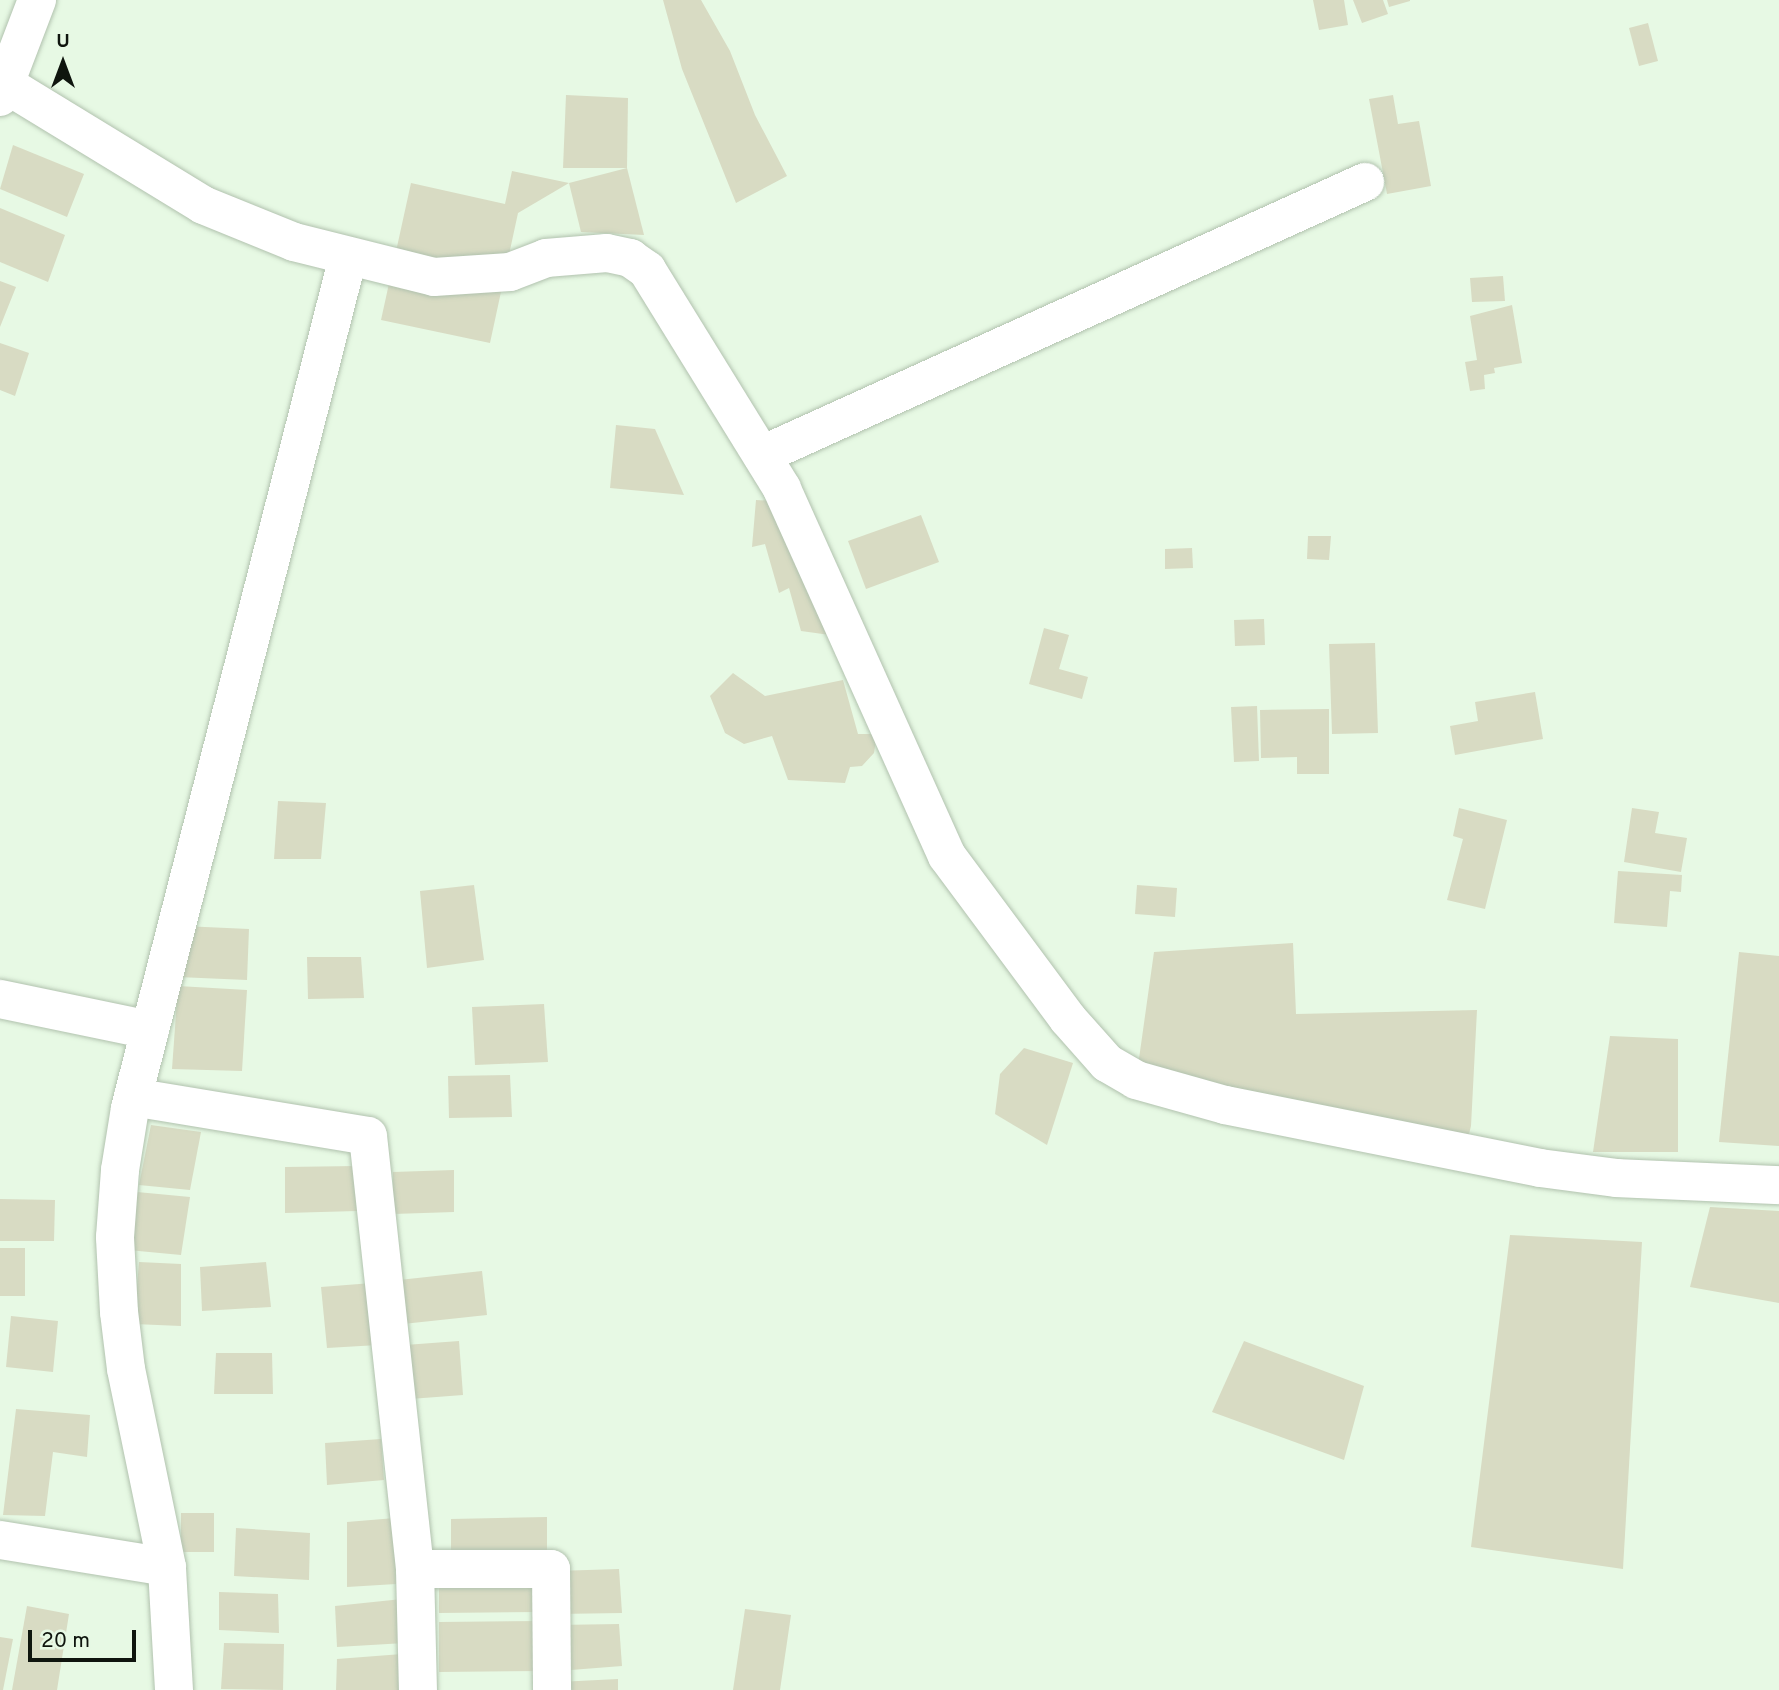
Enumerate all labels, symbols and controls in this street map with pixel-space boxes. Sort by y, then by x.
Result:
north arrow [28,28,98,98]
text: U [56,30,70,54]
scale bar [32,1616,140,1660]
text: 20 m [41,1628,90,1655]

